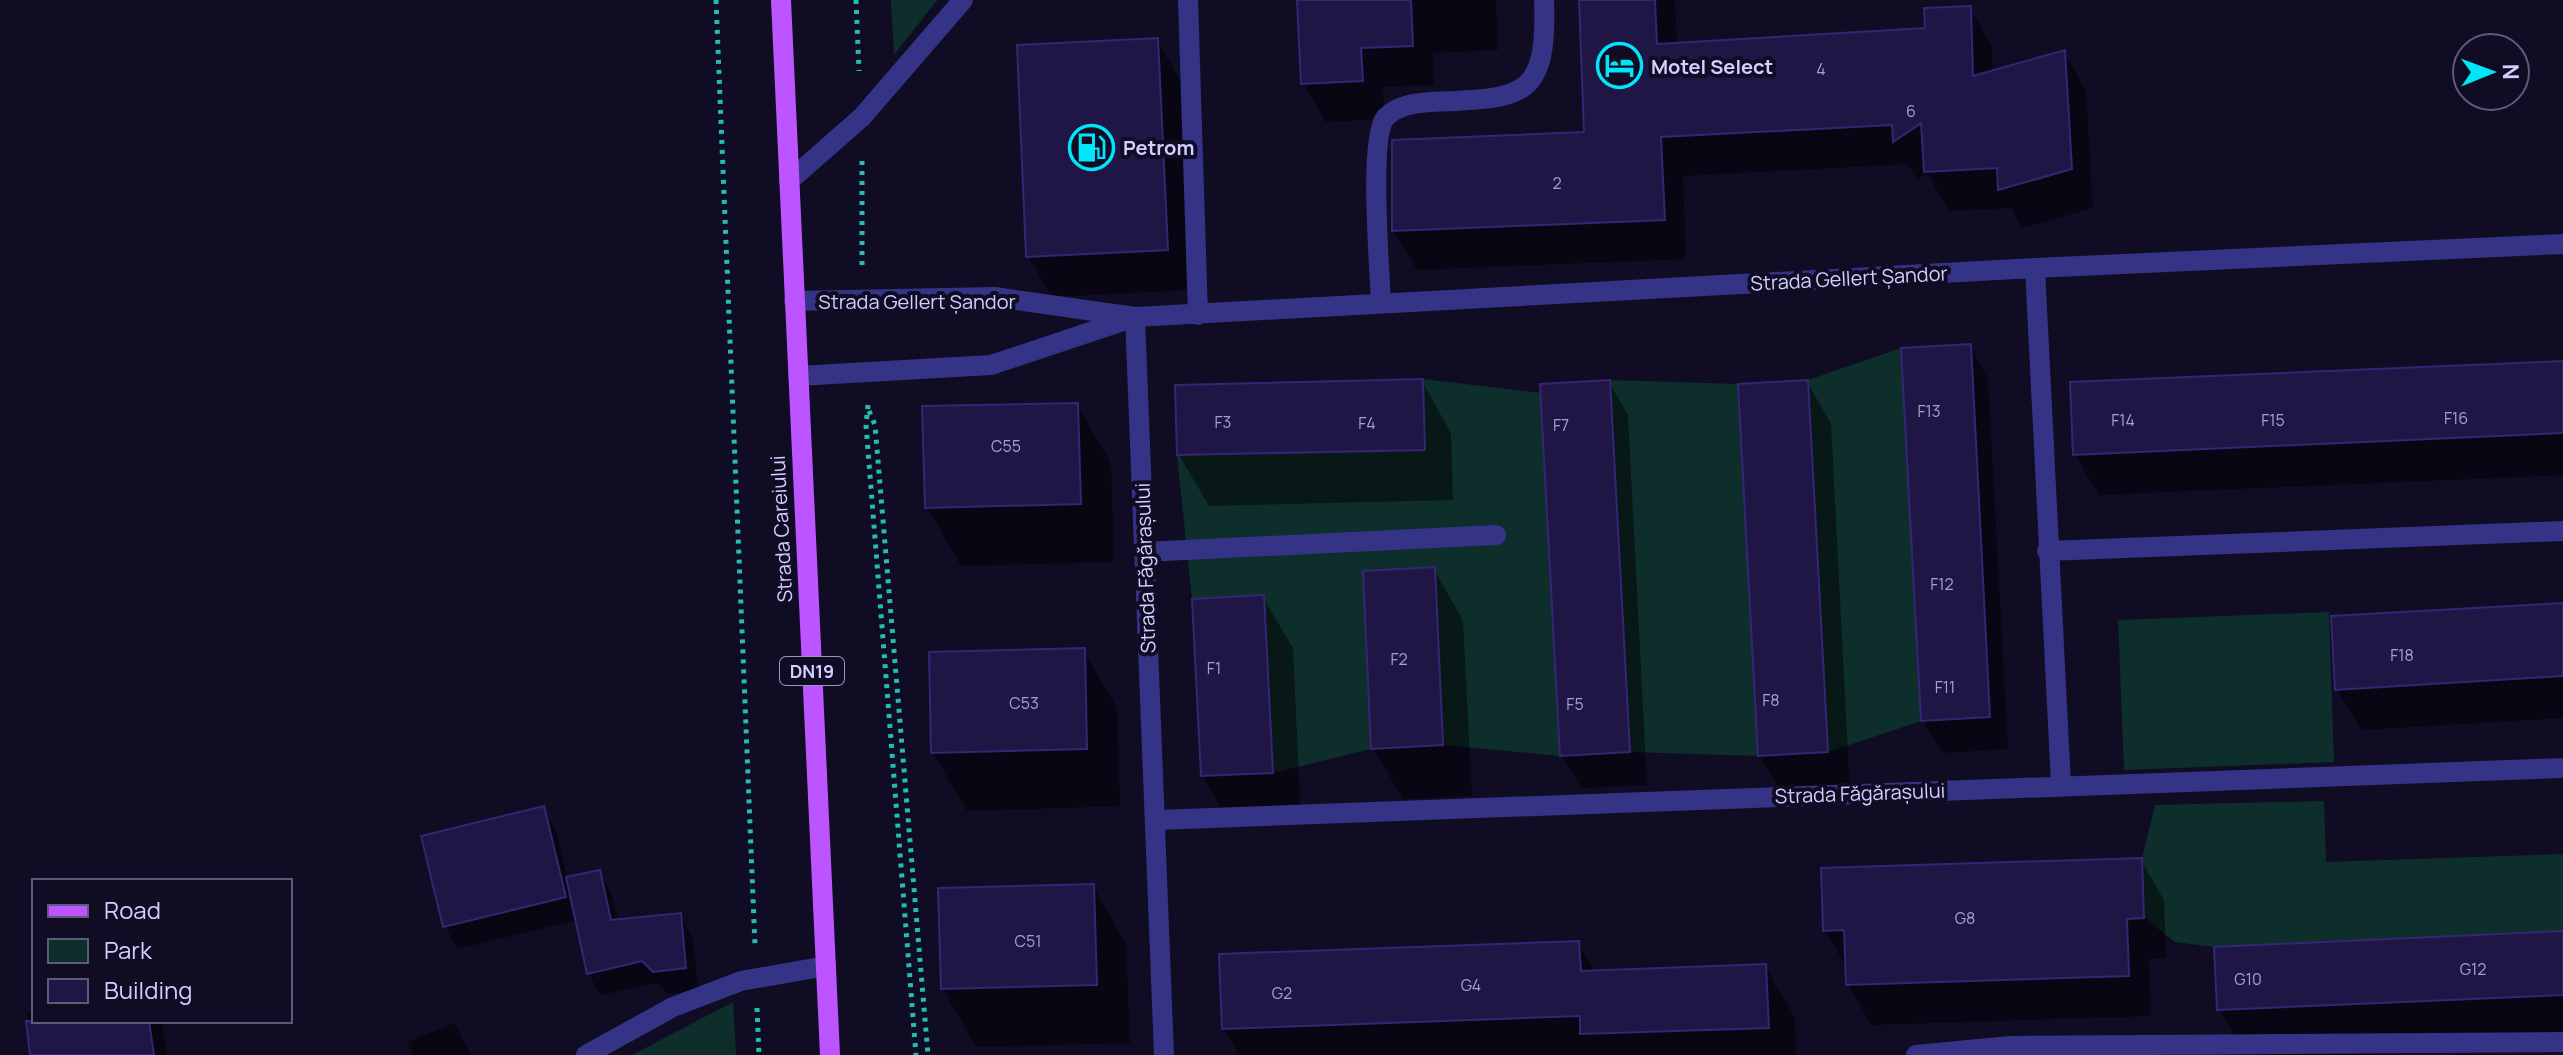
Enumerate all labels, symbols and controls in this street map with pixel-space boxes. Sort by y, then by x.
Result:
north arrow [2451,32,2531,112]
hotel icon: Motel Select [1596,42,1644,90]
place label: Motel Select [1651,53,1773,80]
house number: 4 [1816,58,1826,80]
text: N [2496,63,2526,80]
house number: 6 [1906,100,1916,122]
fuel station icon: Petrom [1068,123,1116,171]
place label: Petrom [1123,134,1194,161]
house number: 2 [1552,172,1562,194]
street label: Strada Gellert Șandor [1750,259,1948,297]
street label: Strada Gellert Șandor [818,288,1016,315]
house number: F13 [1917,400,1941,422]
house number: F16 [2444,407,2468,429]
house number: F14 [2111,409,2135,431]
house number: F15 [2261,409,2285,431]
house number: F3 [1215,411,1231,433]
house number: F4 [1358,412,1376,434]
house number: F7 [1553,414,1569,436]
house number: C55 [991,435,1021,457]
street label: Strada Careiului [764,455,798,603]
street label: Strada Făgărașului [1129,482,1161,654]
house number: F12 [1930,573,1954,595]
house number: F18 [2390,644,2414,666]
house number: F2 [1390,648,1408,670]
road number: DN19 [780,657,844,685]
house number: F1 [1207,657,1221,679]
house number: F11 [1935,676,1955,698]
house number: F8 [1762,689,1780,711]
house number: C53 [1009,692,1039,714]
house number: F5 [1566,693,1584,715]
street label: Strada Făgărașului [1774,777,1946,809]
legend [32,879,292,1023]
text: Road [104,893,161,926]
house number: G8 [1955,907,1975,929]
house number: C51 [1015,930,1041,952]
text: Park [104,933,153,966]
house number: G12 [2460,958,2486,980]
house number: G10 [2234,968,2262,990]
text: Building [104,973,192,1006]
house number: G4 [1461,974,1481,996]
house number: G2 [1272,982,1292,1004]

